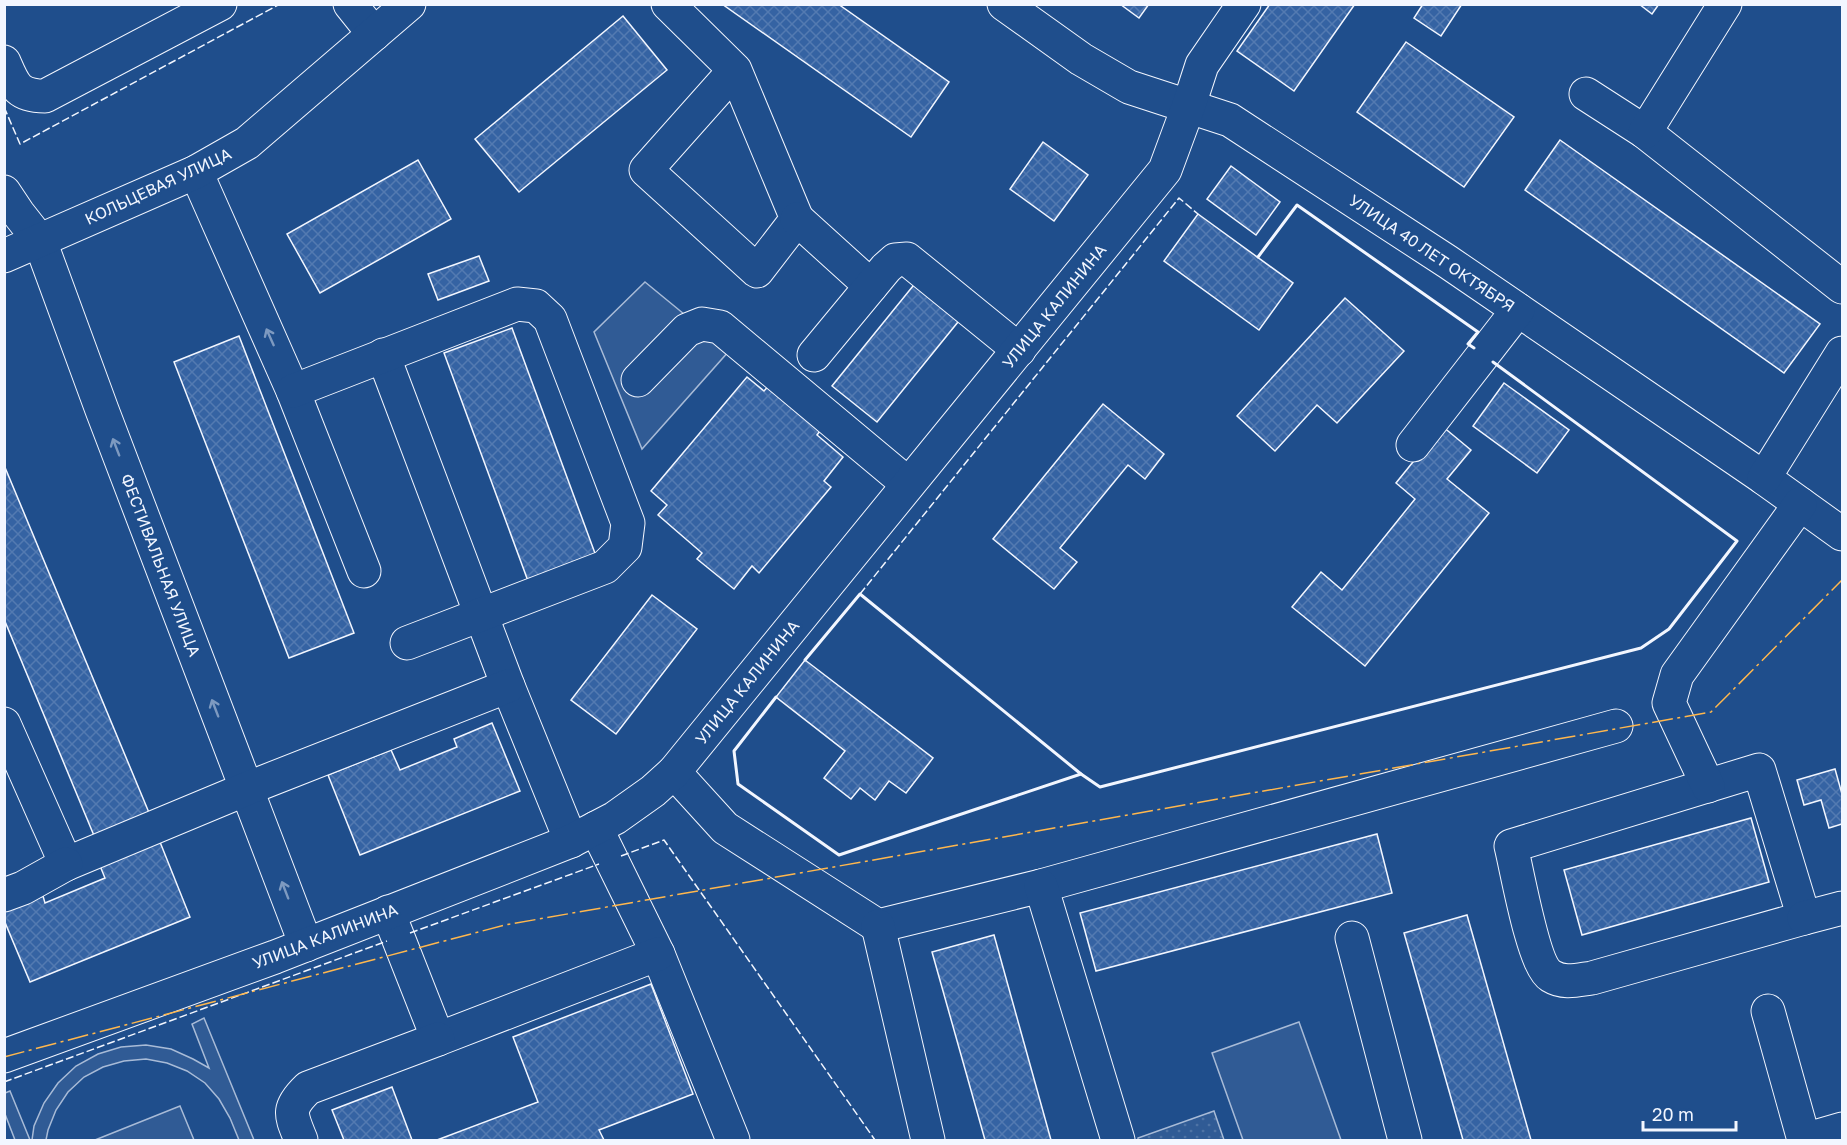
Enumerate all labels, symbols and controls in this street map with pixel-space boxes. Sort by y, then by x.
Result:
street label: КОЛЬЦЕВАЯ УЛИЦА [81,143,235,229]
street label: УЛИЦА 40 ЛЕТ ОКТЯБРЯ [1345,190,1519,316]
street label: УЛИЦА КАЛИНИНА [998,240,1110,372]
one-way arrow [263,328,274,346]
one-way arrow [109,438,120,457]
street label: ФЕСТИВАЛЬНАЯ УЛИЦА [117,471,205,659]
street label: УЛИЦА КАЛИНИНА [691,616,803,748]
one-way arrow [209,699,220,718]
one-way arrow [279,881,290,900]
street label: УЛИЦА КАЛИНИНА [249,899,401,973]
scale bar [1643,1094,1736,1132]
text: 20 m [1652,1103,1694,1125]

